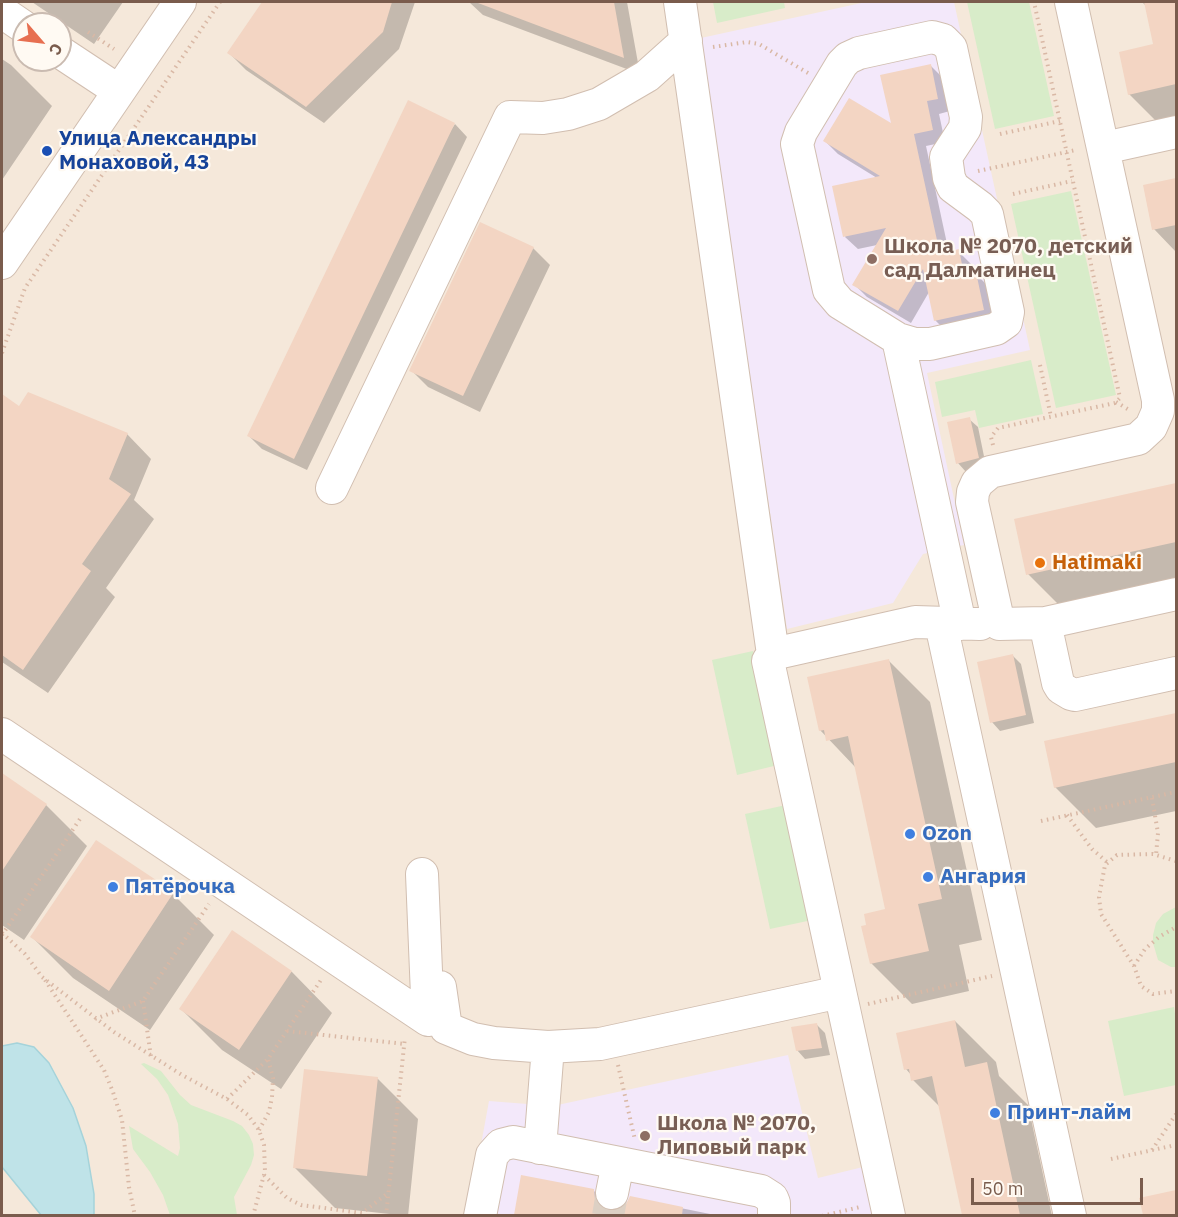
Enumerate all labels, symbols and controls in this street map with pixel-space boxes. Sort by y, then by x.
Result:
north arrow [12,12,72,72]
text: С [45,40,67,59]
place label: Улица Александры Монаховой, 43 [59,126,257,176]
marker: Улица Александры Монаховой, 43 [40,144,54,158]
place label: Школа № 2070, детский сад Далматинец [884,234,1133,284]
marker: Школа № 2070, детский сад Далматинец [865,252,879,266]
place label: Hatimaki [1052,550,1142,576]
marker: Hatimaki [1033,556,1047,570]
place label: Ozon [922,821,972,847]
marker: Ozon [903,827,917,841]
place label: Ангария [940,864,1026,890]
marker: Ангария [921,870,935,884]
place label: Пятёрочка [125,874,235,900]
marker: Пятёрочка [106,880,120,894]
place label: Принт-лайм [1007,1100,1132,1126]
marker: Принт-лайм [988,1106,1002,1120]
place label: Школа № 2070, Липовый парк [657,1111,816,1161]
marker: Школа № 2070, Липовый парк [638,1129,652,1143]
scale bar [974,1166,1146,1204]
text: 50 m [982,1177,1024,1200]

